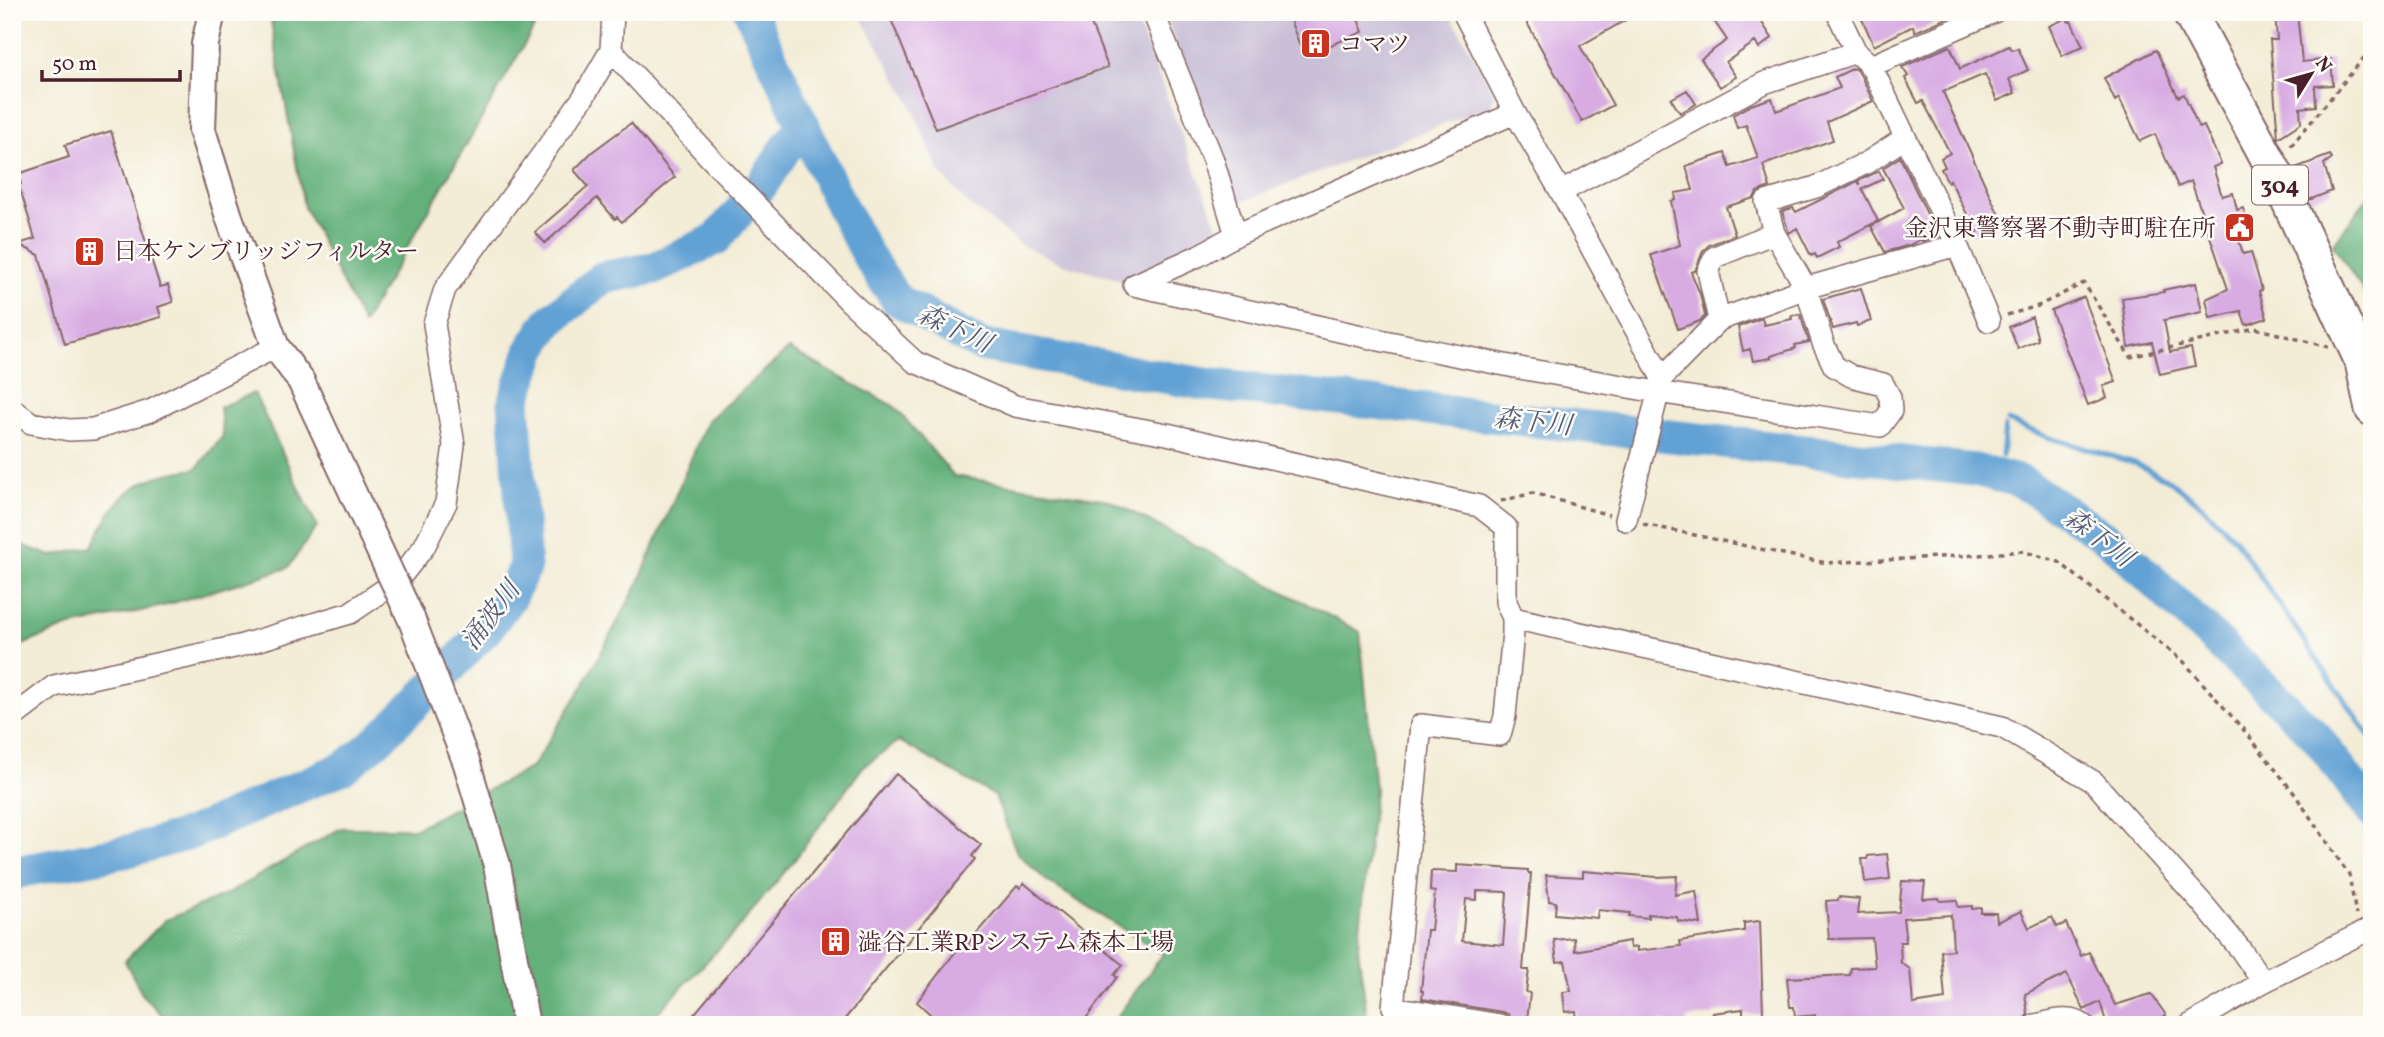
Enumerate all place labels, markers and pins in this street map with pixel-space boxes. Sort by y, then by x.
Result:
building icon: コマツ [1299,27,1333,61]
place label: コマツ [1339,29,1410,63]
public building icon: 金沢東警察署不動寺町駐在所 [2222,211,2256,245]
place label: 金沢東警察署不動寺町駐在所 [1904,213,2216,247]
building icon: 日本ケンブリッジフィルター [73,234,107,268]
place label: 日本ケンブリッジフィルター [113,236,419,270]
building icon: 澁谷工業RPシステム森本工場 [818,925,852,959]
place label: 澁谷工業RPシステム森本工場 [858,927,1174,961]

